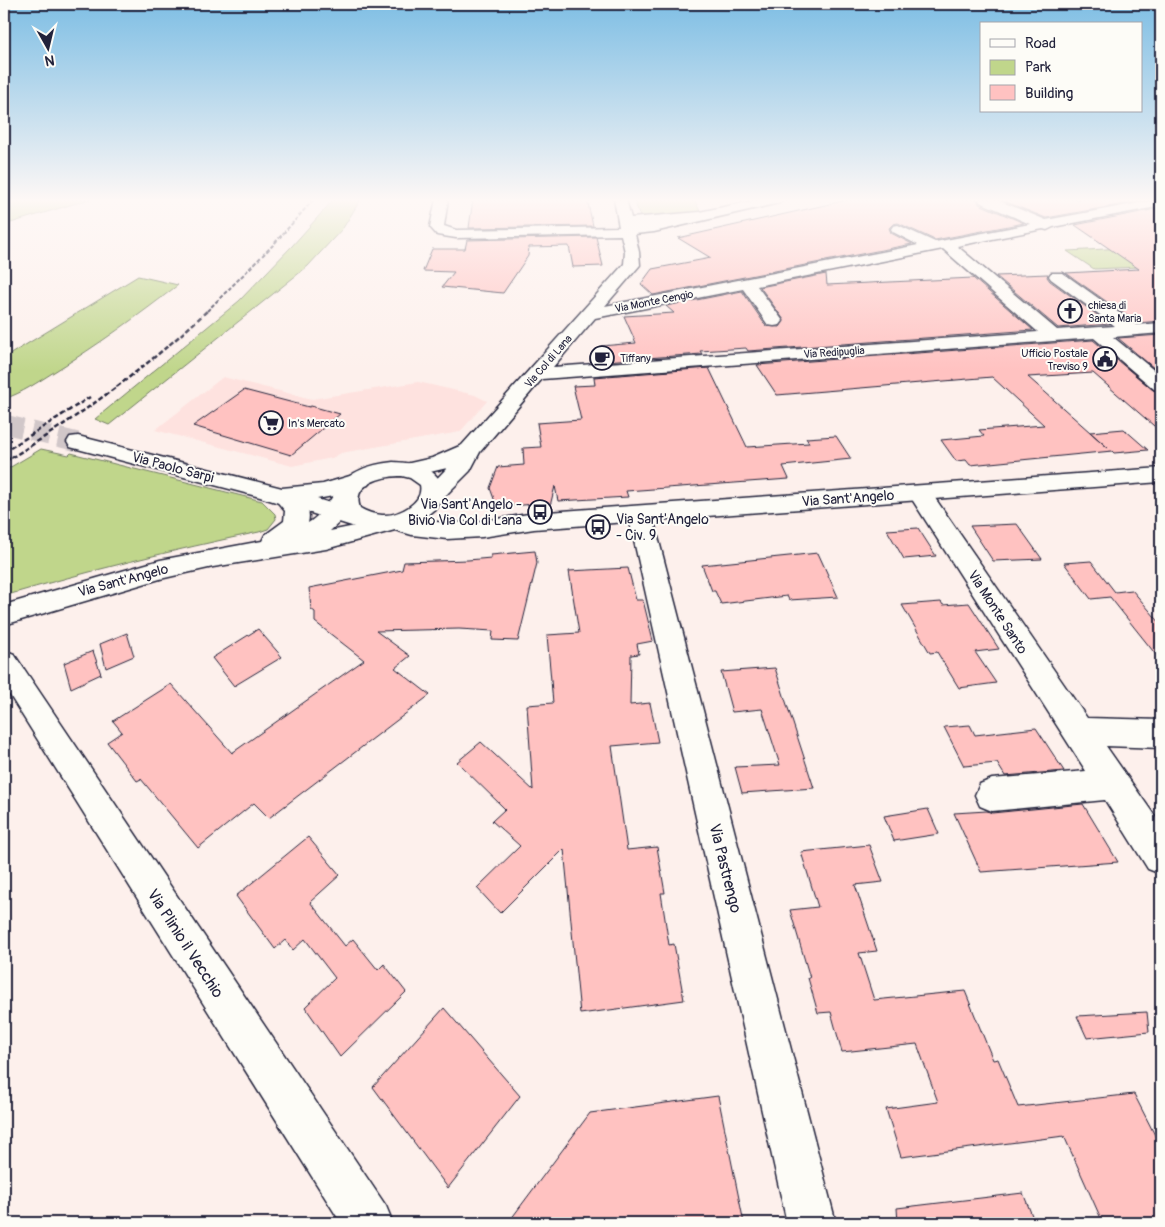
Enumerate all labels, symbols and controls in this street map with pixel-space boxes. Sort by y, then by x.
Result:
north arrow [22,22,72,72]
legend [980,22,1142,112]
text: Road [1025,34,1056,53]
text: N [44,51,56,69]
text: Park [1025,58,1052,77]
text: Building [1025,84,1073,103]
street label: Via Monte Cengio [614,287,695,315]
church icon: chiesa di Santa Maria [1057,298,1083,324]
place label: chiesa di Santa Maria [1088,299,1141,325]
street label: Via Col di Lana [522,332,575,390]
street label: Via Redipuglia [803,344,865,361]
cafe icon: Tiffany [589,345,615,371]
public building icon: Ufficio Postale Treviso 9 [1092,346,1118,372]
place label: Ufficio Postale Treviso 9 [1021,347,1089,373]
place label: Tiffany [620,352,651,365]
supermarket icon: In's Mercato [258,410,284,436]
place label: In's Mercato [288,417,345,430]
street label: Via Paolo Sarpi [130,448,216,487]
street label: Via Sant'Angelo [801,487,895,510]
place label: Via Sant'Angelo - Bivio Via Col di Lana [408,496,522,529]
bus stop icon: Via Sant'Angelo - Bivio Via Col di Lana [527,499,553,525]
place label: Via Sant'Angelo - Civ. 9 [616,511,709,544]
bus stop icon: Via Sant'Angelo - Civ. 9 [585,514,611,540]
street label: Via Sant'Angelo [76,560,171,601]
street label: Via Monte Santo [964,567,1031,658]
street label: Via Pastrengo [704,822,746,915]
street label: Via Plinio il Vecchio [143,885,228,1002]

